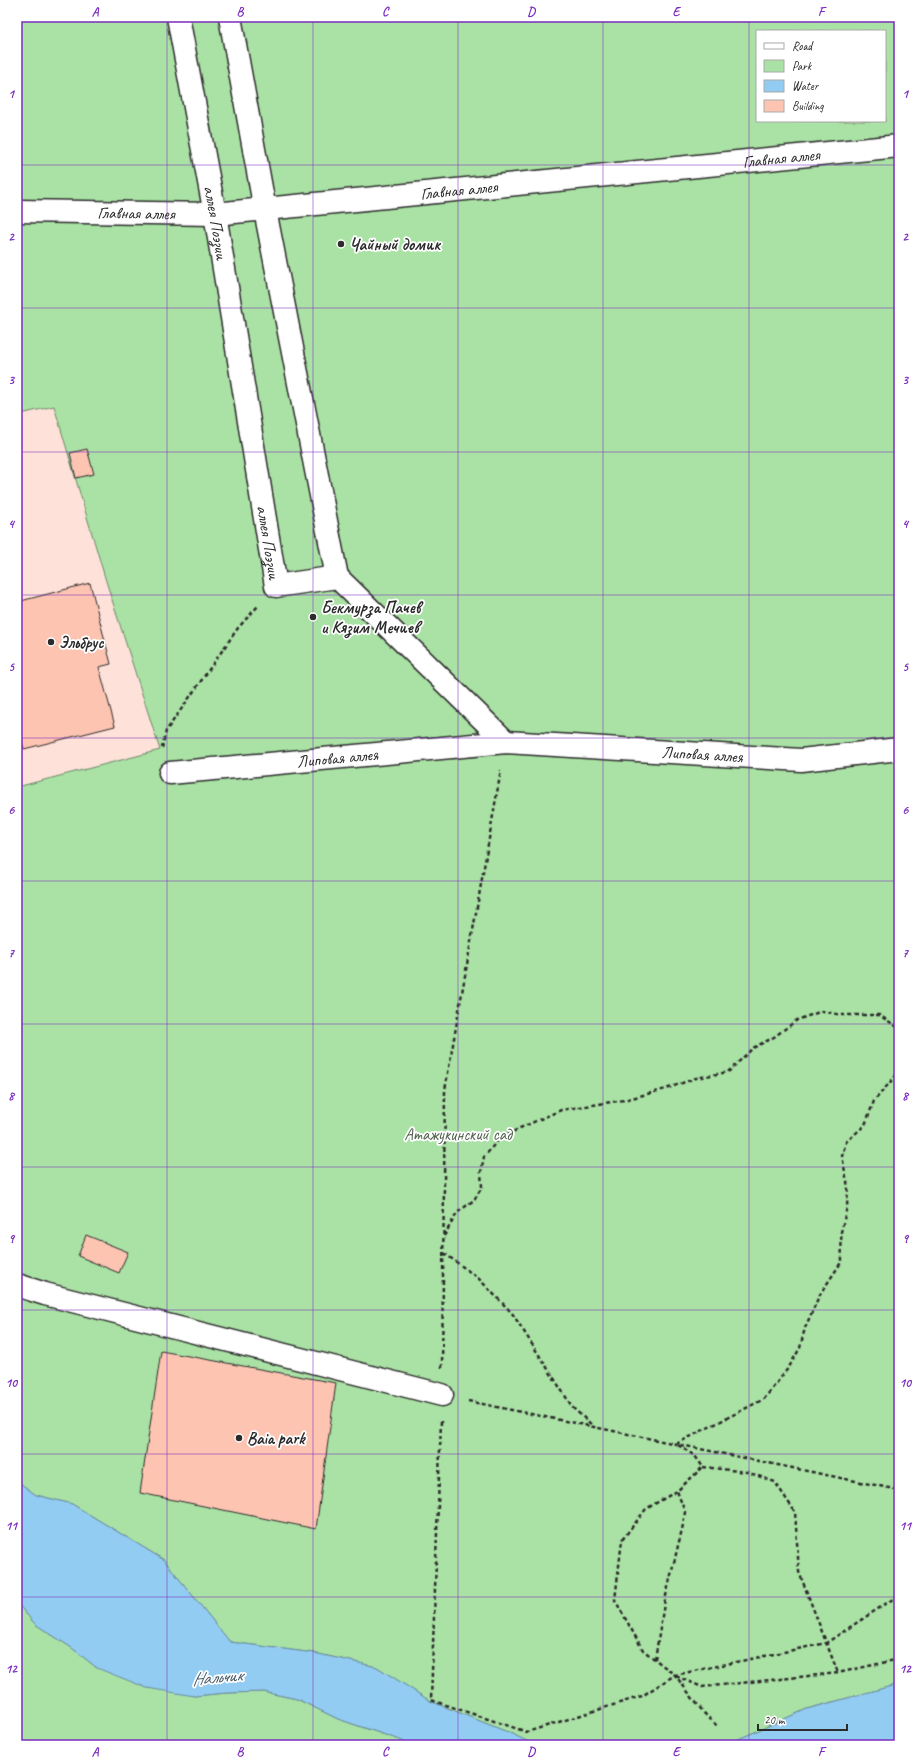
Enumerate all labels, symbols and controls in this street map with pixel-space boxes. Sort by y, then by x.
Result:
text: A [92,4,100,20]
text: B [237,4,245,20]
text: C [382,4,390,20]
text: D [527,4,536,20]
text: E [673,4,682,20]
text: F [818,4,827,20]
legend [756,30,886,122]
text: Road [792,38,814,54]
text: Park [792,58,813,74]
text: Water [792,78,820,94]
text: 1 [8,86,16,102]
text: 1 [902,86,910,102]
text: Building [792,98,824,114]
street label: Главная аллея [742,144,822,172]
street label: Главная аллея [419,176,499,205]
street label: аллея Поэзии [199,184,233,262]
street label: Главная аллея [97,202,176,224]
text: 2 [8,229,15,245]
text: 2 [902,229,909,245]
place label: Чайный домик [349,234,441,255]
marker: Чайный домик [336,239,346,249]
text: 3 [8,372,15,388]
text: 3 [902,372,909,388]
street label: аллея Поэзии [252,504,285,582]
text: 4 [8,516,16,532]
text: 4 [902,516,910,532]
place label: Бекмурза Пачев и Кязим Мечиев [321,597,424,639]
marker: Бекмурза Пачев и Кязим Мечиев [308,612,318,622]
place label: Эльбрус [59,632,105,653]
marker: Эльбрус [46,637,56,647]
text: 5 [8,659,15,675]
text: 5 [902,659,909,675]
street label: Липовая аллея [661,742,744,767]
street label: Липовая аллея [296,744,380,772]
text: 6 [8,802,15,818]
text: 6 [902,802,909,818]
text: 7 [8,945,15,961]
text: 7 [902,945,909,961]
text: 8 [8,1088,16,1104]
text: 8 [902,1088,910,1104]
park label: Атажукинский сад [404,1124,513,1145]
text: 9 [8,1231,15,1247]
text: 9 [902,1231,909,1247]
text: 10 [5,1375,18,1391]
text: 10 [899,1375,912,1391]
place label: Baia park [247,1428,306,1449]
marker: Baia park [234,1433,244,1443]
text: 11 [5,1518,19,1534]
text: 11 [899,1518,913,1534]
text: 12 [5,1661,18,1677]
text: 12 [899,1661,912,1677]
water label: Нальчик [191,1664,246,1690]
scale bar [758,1706,847,1732]
text: 20 m [764,1712,786,1728]
text: A [92,1744,100,1760]
text: B [237,1744,245,1760]
text: C [382,1744,390,1760]
text: D [527,1744,536,1760]
text: E [673,1744,682,1760]
text: F [818,1744,827,1760]

